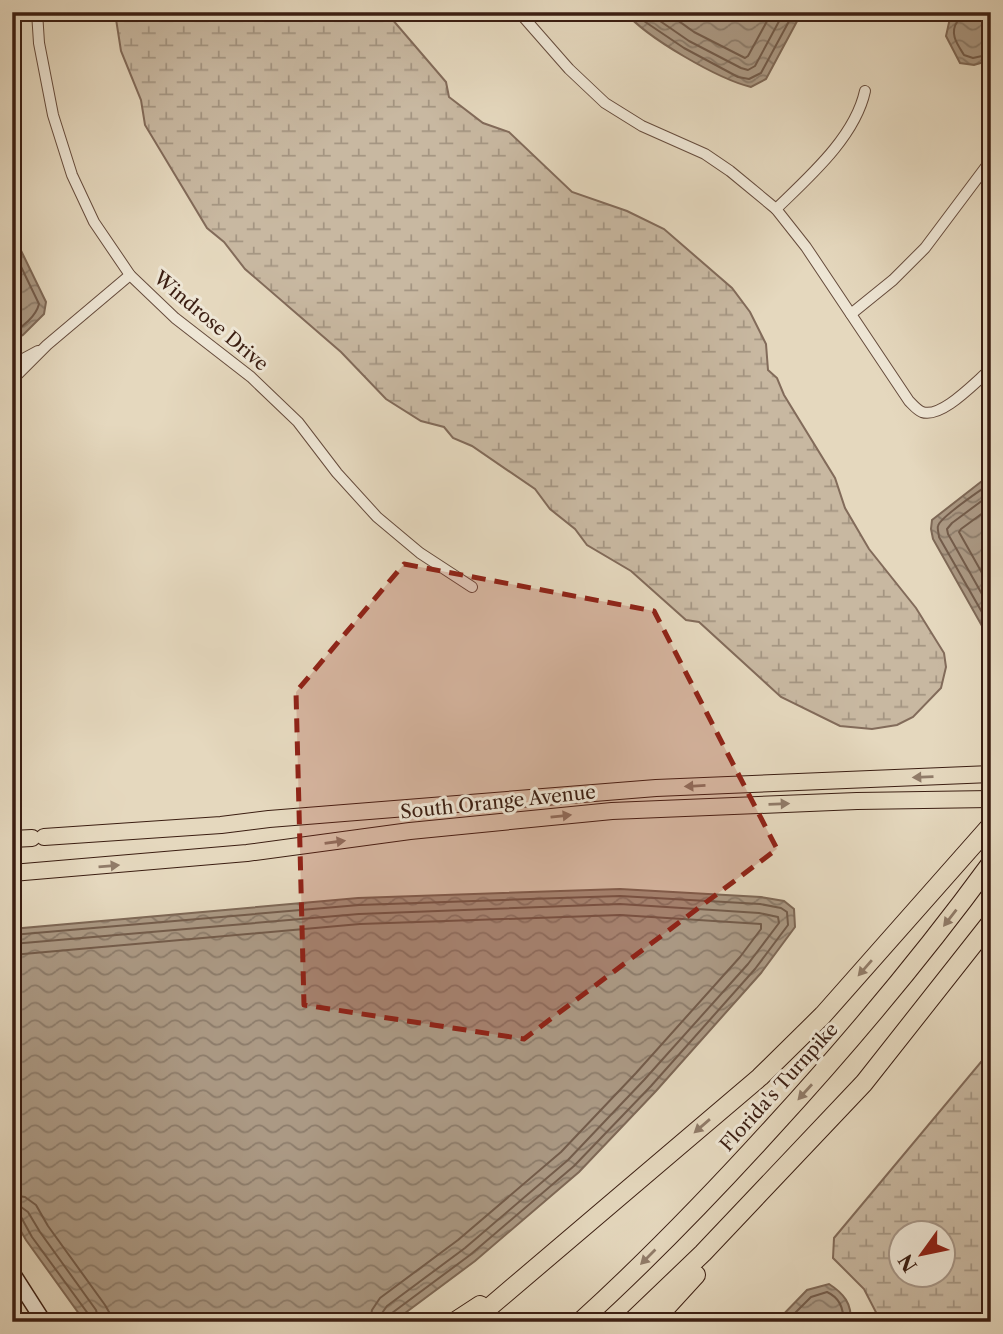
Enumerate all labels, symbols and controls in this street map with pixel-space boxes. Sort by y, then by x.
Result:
street label: Windrose Drive [148,266,273,376]
one-way arrow [911,771,933,782]
street label: South Orange Avenue [399,780,597,824]
one-way arrow [684,781,706,792]
one-way arrow [768,798,790,809]
one-way arrow [550,810,572,821]
one-way arrow [324,836,346,847]
one-way arrow [98,860,120,871]
one-way arrow [943,908,958,926]
one-way arrow [857,959,873,977]
street label: Florida's Turnpike [715,1018,843,1156]
one-way arrow [797,1083,813,1100]
one-way arrow [693,1118,711,1134]
north arrow [888,1218,958,1288]
one-way arrow [640,1248,656,1265]
text: N [894,1250,922,1276]

